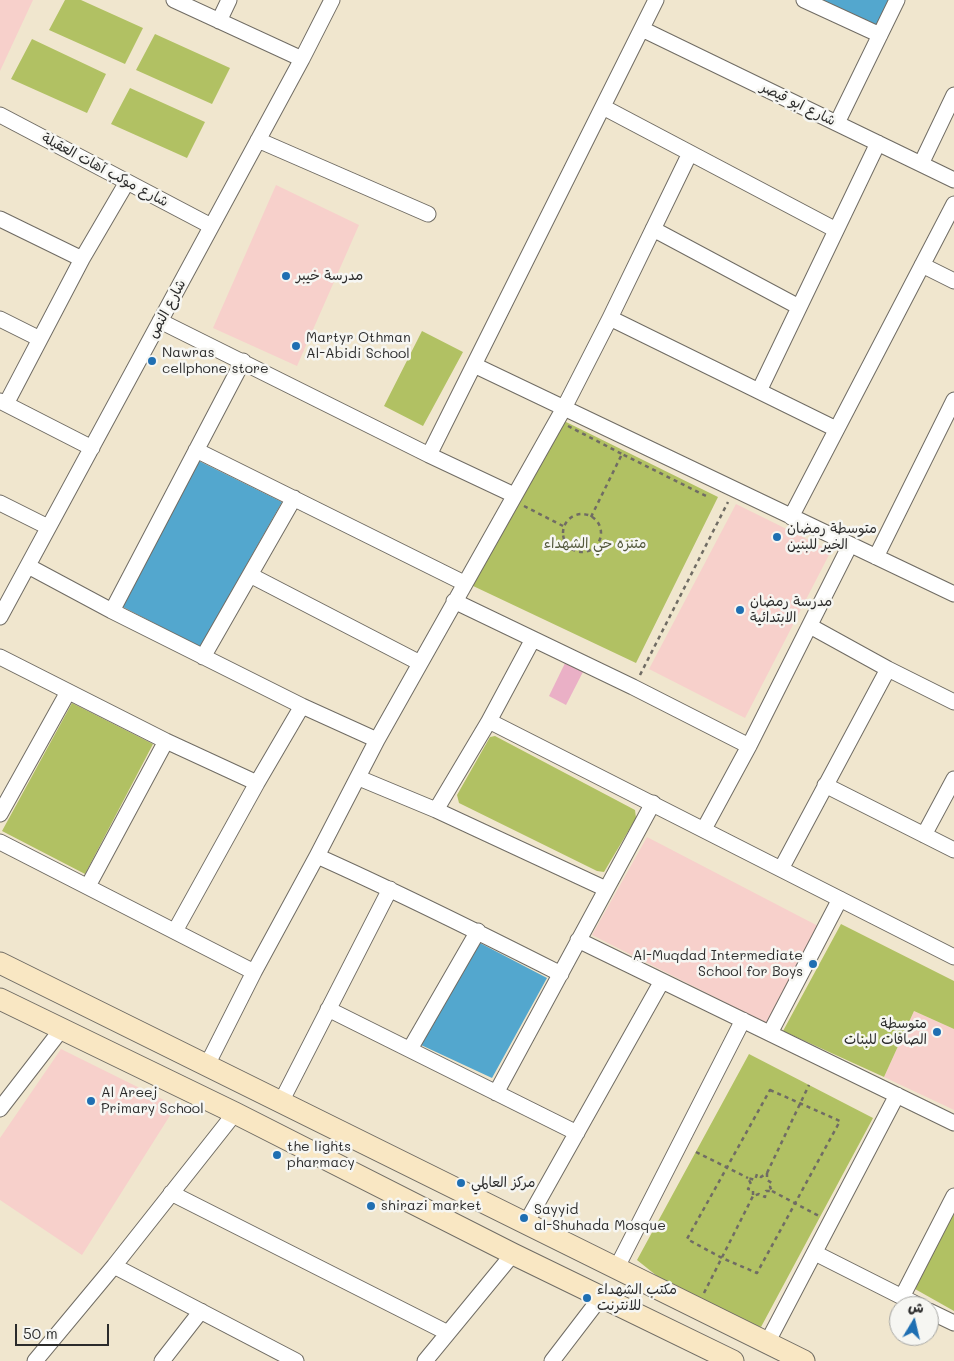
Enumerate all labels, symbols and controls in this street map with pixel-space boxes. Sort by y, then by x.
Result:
street label: شارع ابو قيصر [758,79,838,129]
street label: شارع موكب آهات العقيلة [39,129,171,211]
place label: مدرسة خيبر [296,268,363,284]
marker: مدرسة خيبر [280,270,292,282]
street label: شارع النص [145,277,189,341]
place label: Martyr Othman Al-Abidi School [306,330,411,362]
marker: Martyr Othman Al-Abidi School [290,340,302,352]
place label: Nawras cellphone store [162,345,269,378]
marker: Nawras cellphone store [146,355,158,367]
place label: متوسطة رمضان الخير للبنين [787,521,877,554]
marker: متوسطة رمضان الخير للبنين [771,531,783,543]
park label: متنزه حي الشهداء [544,536,646,552]
place label: مدرسة رمضان الابتدائية [750,594,832,626]
marker: مدرسة رمضان الابتدائية [734,604,746,616]
place label: Al-Muqdad Intermediate School for Boys [633,948,803,980]
marker: Al-Muqdad Intermediate School for Boys [807,958,819,970]
place label: متوسطة الصافات للبنات [844,1016,927,1048]
marker: متوسطة الصافات للبنات [931,1026,943,1038]
place label: Al Areej Primary School [101,1085,204,1118]
marker: Al Areej Primary School [85,1095,97,1107]
place label: the lights pharmacy [287,1139,355,1172]
marker: the lights pharmacy [271,1149,283,1161]
place label: مركز العالمي [471,1175,535,1191]
marker: مركز العالمي [455,1177,467,1189]
place label: shirazi market [381,1198,481,1214]
marker: shirazi market [365,1200,377,1212]
place label: Sayyid al-Shuhada Mosque [534,1202,666,1234]
marker: Sayyid al-Shuhada Mosque [518,1212,530,1224]
place label: مكتب الشهداء للانترنت [597,1282,677,1314]
marker: مكتب الشهداء للانترنت [581,1292,593,1304]
north arrow [889,1296,939,1346]
text: ش [907,1296,925,1317]
scale bar [18,1314,111,1346]
text: 50 m [23,1323,58,1343]

